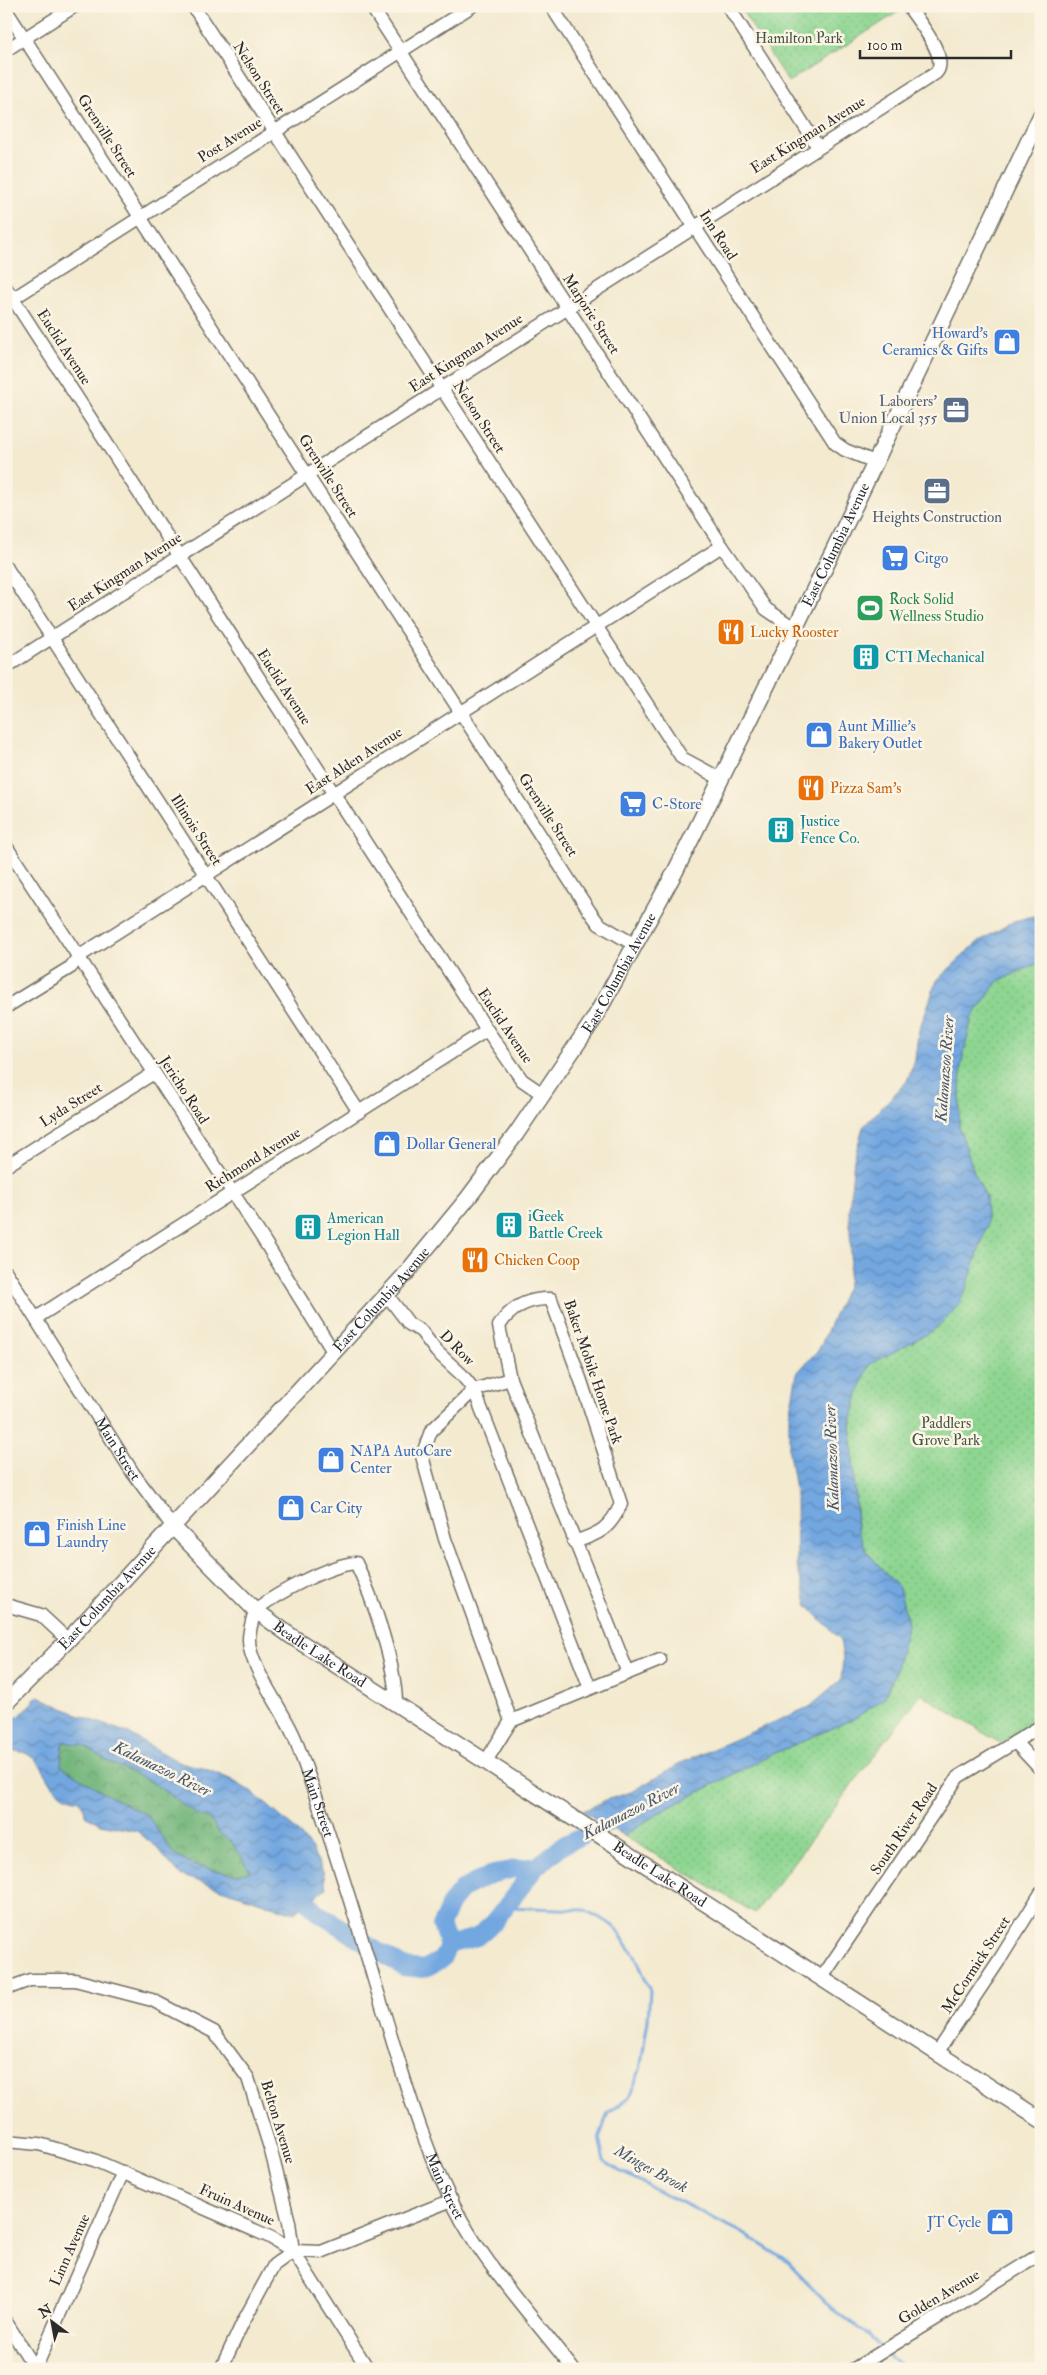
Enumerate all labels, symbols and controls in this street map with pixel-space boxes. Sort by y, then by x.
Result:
scale bar [860,28,1011,60]
park label: Hamilton Park [755,29,843,48]
text: 100 m [867,36,903,55]
street label: Nelson Street [229,38,290,118]
street label: Grenville Street [73,91,141,181]
street label: East Kingman Avenue [747,92,869,178]
street label: Post Avenue [194,113,266,167]
street label: Inn Road [695,206,742,264]
street label: Marjorie Street [558,270,624,358]
street label: Euclid Avenue [33,306,95,388]
street label: East Kingman Avenue [406,309,526,397]
place label: Howard's Ceramics & Gifts [882,324,988,360]
shop icon: Howard's Ceramics & Gifts [992,327,1022,357]
street label: Nelson Street [449,377,510,457]
place label: Laborers' Union Local 355 [839,392,937,428]
office icon: Laborers' Union Local 355 [941,395,971,425]
street label: Grenville Street [294,431,362,521]
office icon: Heights Construction [922,476,952,506]
street label: East Columbia Avenue [798,480,874,610]
place label: Heights Construction [872,508,1002,527]
street label: East Kingman Avenue [65,528,185,616]
supermarket icon: Citgo [880,543,910,573]
place label: Citgo [914,549,948,568]
place label: Rock Solid Wellness Studio [888,590,984,626]
sports icon: Rock Solid Wellness Studio [855,593,885,623]
restaurant icon: Lucky Rooster [716,617,746,647]
place label: Lucky Rooster [750,623,839,642]
building icon: CTI Mechanical [851,642,881,672]
street label: Euclid Avenue [253,646,315,728]
place label: CTI Mechanical [885,648,985,667]
place label: Aunt Millie's Bakery Outlet [837,717,922,753]
shop icon: Aunt Millie's Bakery Outlet [804,720,834,750]
street label: East Alden Avenue [302,723,406,799]
street label: Grenville Street [514,770,582,860]
restaurant icon: Pizza Sam's [796,773,826,803]
place label: Pizza Sam's [830,779,901,798]
supermarket icon: C-Store [618,789,648,819]
street label: Illinois Street [166,791,226,869]
place label: C-Store [652,795,702,814]
place label: Justice Fence Co. [799,812,860,848]
building icon: Justice Fence Co. [766,815,796,845]
street label: East Columbia Avenue [577,909,660,1037]
street label: Euclid Avenue [473,985,537,1067]
water label: Kalamazoo River [931,1014,959,1124]
street label: Jericho Road [154,1052,213,1129]
street label: Lyda Street [36,1078,106,1132]
street label: Richmond Avenue [202,1123,304,1197]
shop icon: Dollar General [372,1129,402,1159]
place label: Dollar General [406,1135,497,1154]
place label: iGeek Battle Creek [528,1207,603,1243]
place label: American Legion Hall [326,1209,400,1245]
building icon: iGeek Battle Creek [494,1210,524,1240]
building icon: American Legion Hall [293,1212,323,1242]
street label: East Columbia Avenue [329,1243,433,1356]
restaurant icon: Chicken Coop [460,1245,490,1275]
place label: Chicken Coop [494,1251,580,1271]
street label: Baker Mobile Home Park [559,1297,627,1447]
street label: D Row [435,1326,479,1370]
water label: Kalamazoo River [820,1404,844,1512]
street label: Main Street [90,1413,145,1484]
park label: Paddlers Grove Park [912,1414,980,1450]
place label: NAPA AutoCare Center [350,1442,452,1478]
shop icon: NAPA AutoCare Center [316,1445,346,1475]
shop icon: Car City [276,1493,306,1523]
place label: Car City [310,1499,362,1518]
place label: Finish Line Laundry [56,1516,126,1552]
shop icon: Finish Line Laundry [22,1519,52,1549]
street label: East Columbia Avenue [54,1541,160,1654]
street label: Beadle Lake Road [269,1617,370,1692]
water label: Kalamazoo River [109,1736,215,1802]
street label: Main Street [297,1766,339,1840]
water label: Kalamazoo River [578,1778,684,1844]
street label: South River Road [866,1779,942,1878]
street label: Beadle Lake Road [609,1837,711,1912]
street label: McCormick Street [937,1913,1015,2017]
street label: Belton Avenue [256,2078,300,2166]
water label: Minges Brook [610,2140,692,2198]
street label: Main Street [421,2150,469,2223]
street label: Fruin Avenue [196,2180,278,2230]
shop icon: JT Cycle [985,2207,1015,2237]
street label: Linn Avenue [46,2211,94,2289]
place label: JT Cycle [926,2213,981,2233]
street label: Golden Avenue [895,2265,983,2329]
north arrow [28,2298,78,2348]
text: N [35,2301,56,2322]

